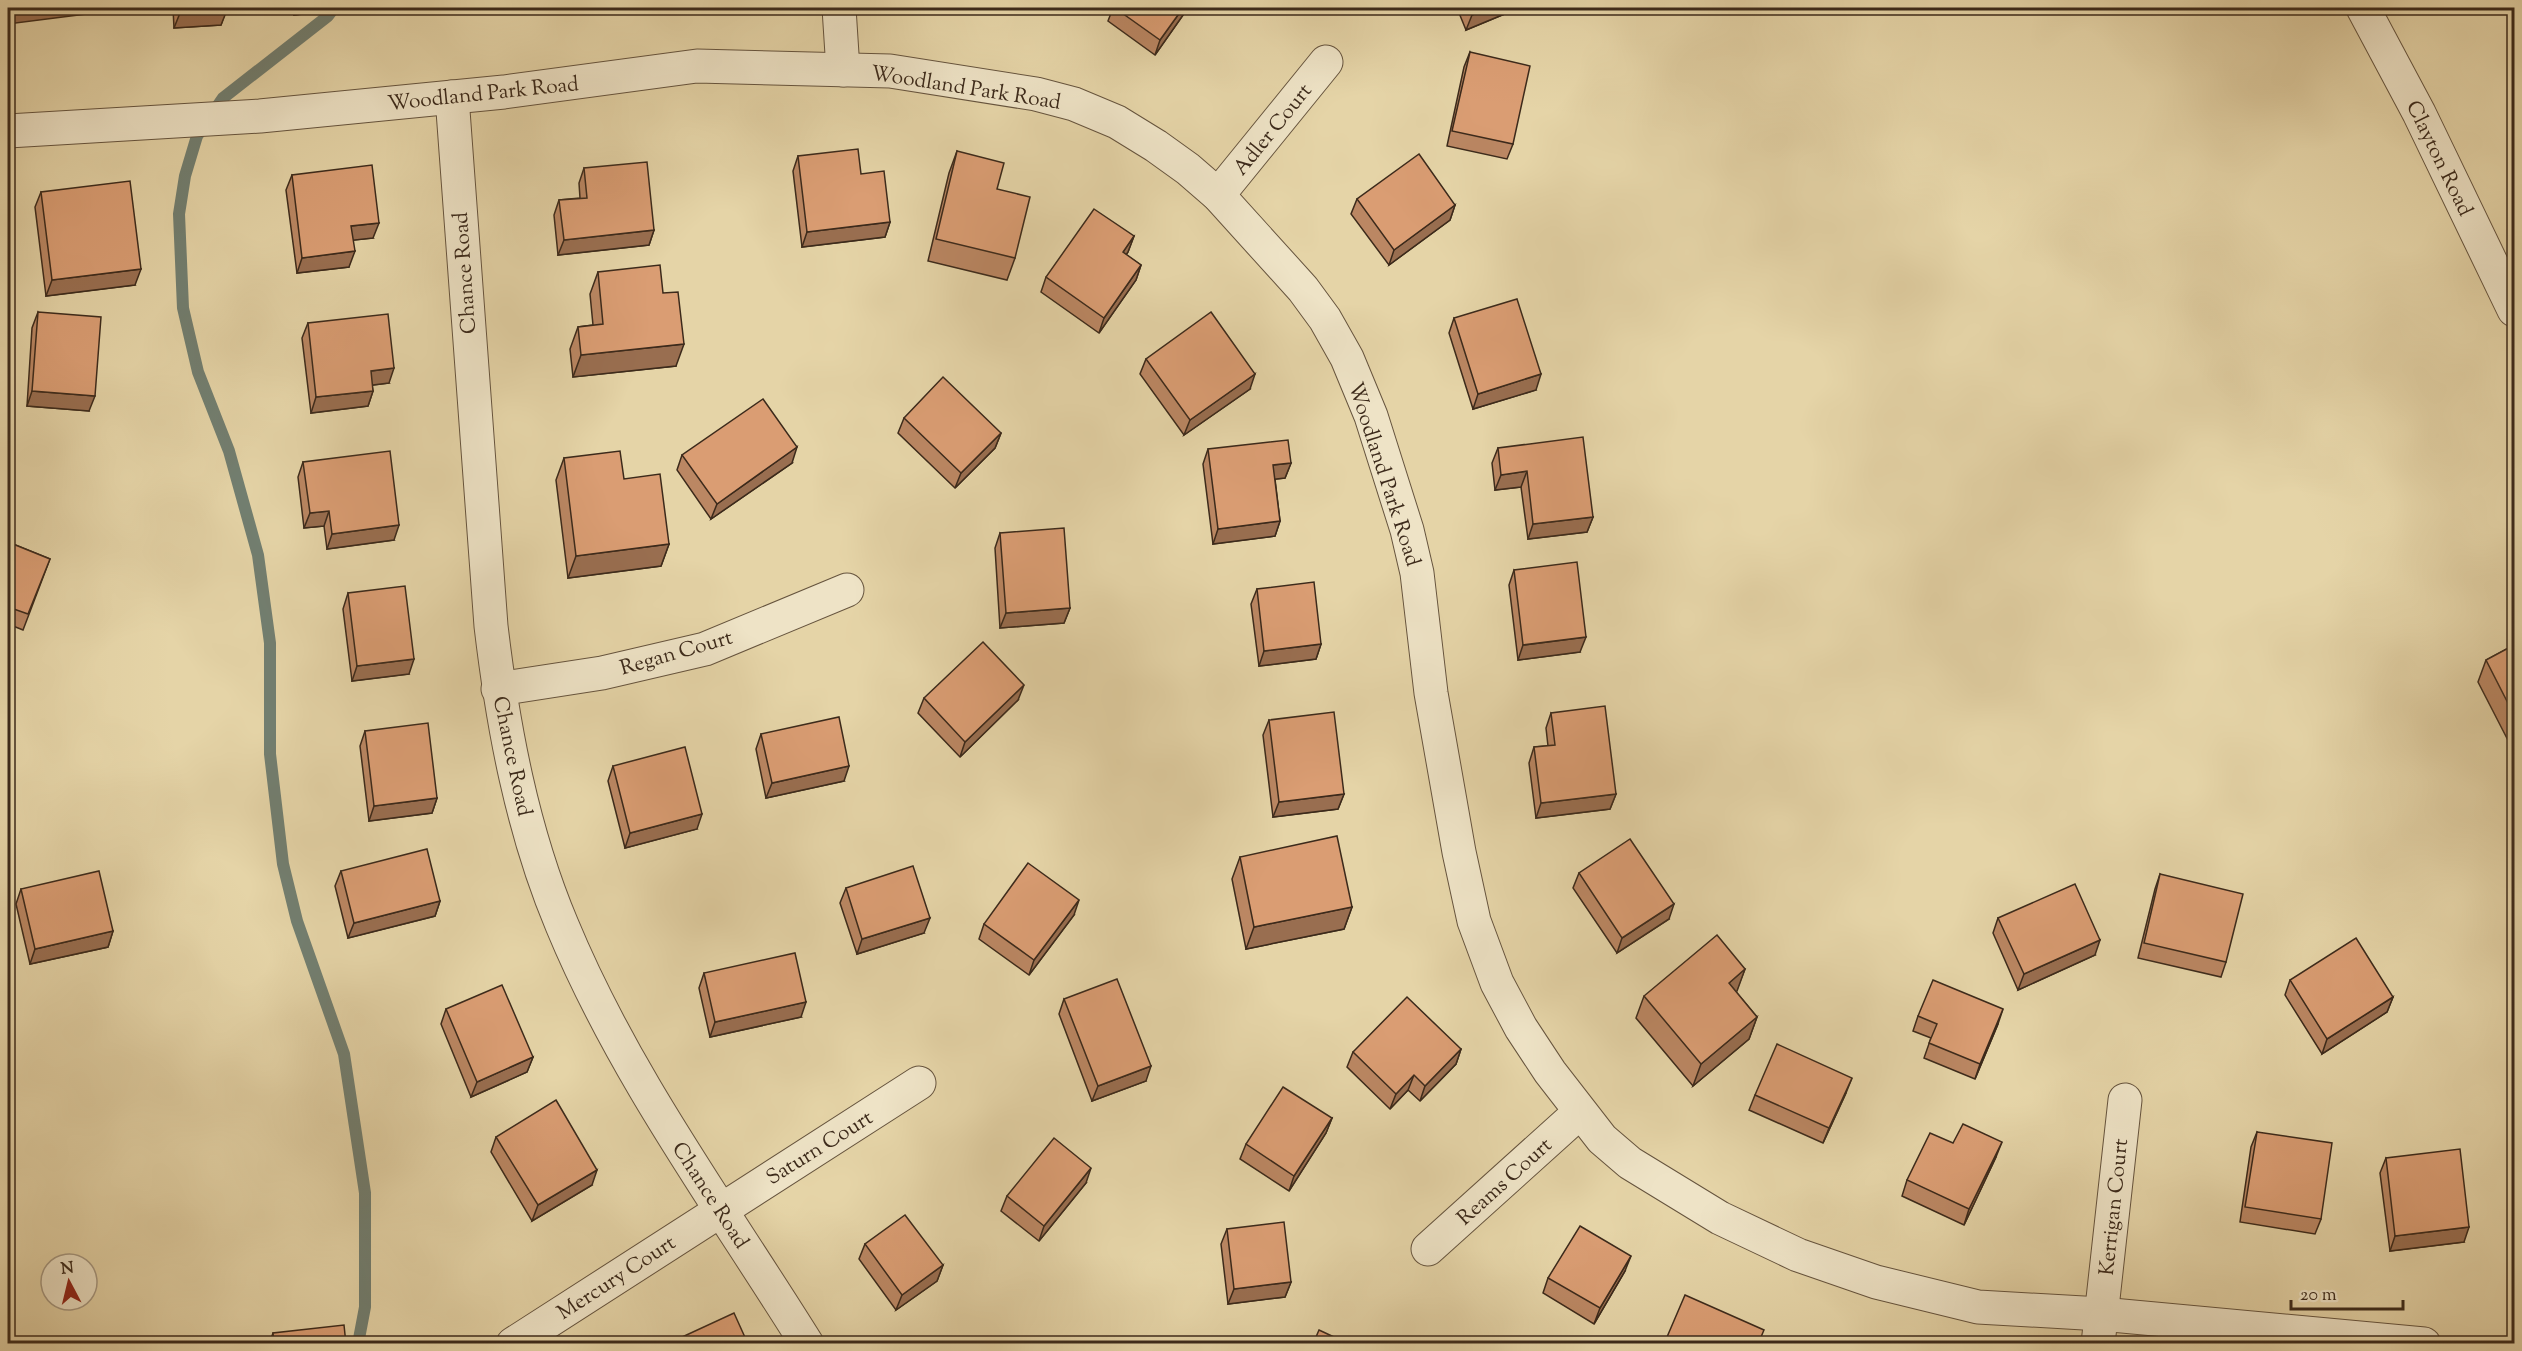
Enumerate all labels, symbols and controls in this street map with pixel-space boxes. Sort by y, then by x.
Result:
street label: Woodland Park Road [869,59,1063,119]
street label: Woodland Park Road [386,70,580,120]
street label: Adler Court [1227,78,1320,183]
street label: Clayton Road [2397,96,2479,222]
street label: Chance Road [447,211,485,335]
street label: Woodland Park Road [1339,379,1427,571]
street label: Regan Court [617,624,736,684]
street label: Chance Road [484,694,538,819]
street label: Saturn Court [761,1104,879,1193]
street label: Reams Court [1451,1132,1560,1233]
street label: Chance Road [663,1137,755,1256]
street label: Kerrigan Court [2093,1137,2137,1277]
street label: Mercury Court [552,1229,682,1328]
north arrow [39,1252,99,1312]
text: N [60,1257,75,1282]
scale bar [2291,1273,2404,1311]
text: 20 m [2300,1283,2337,1309]

